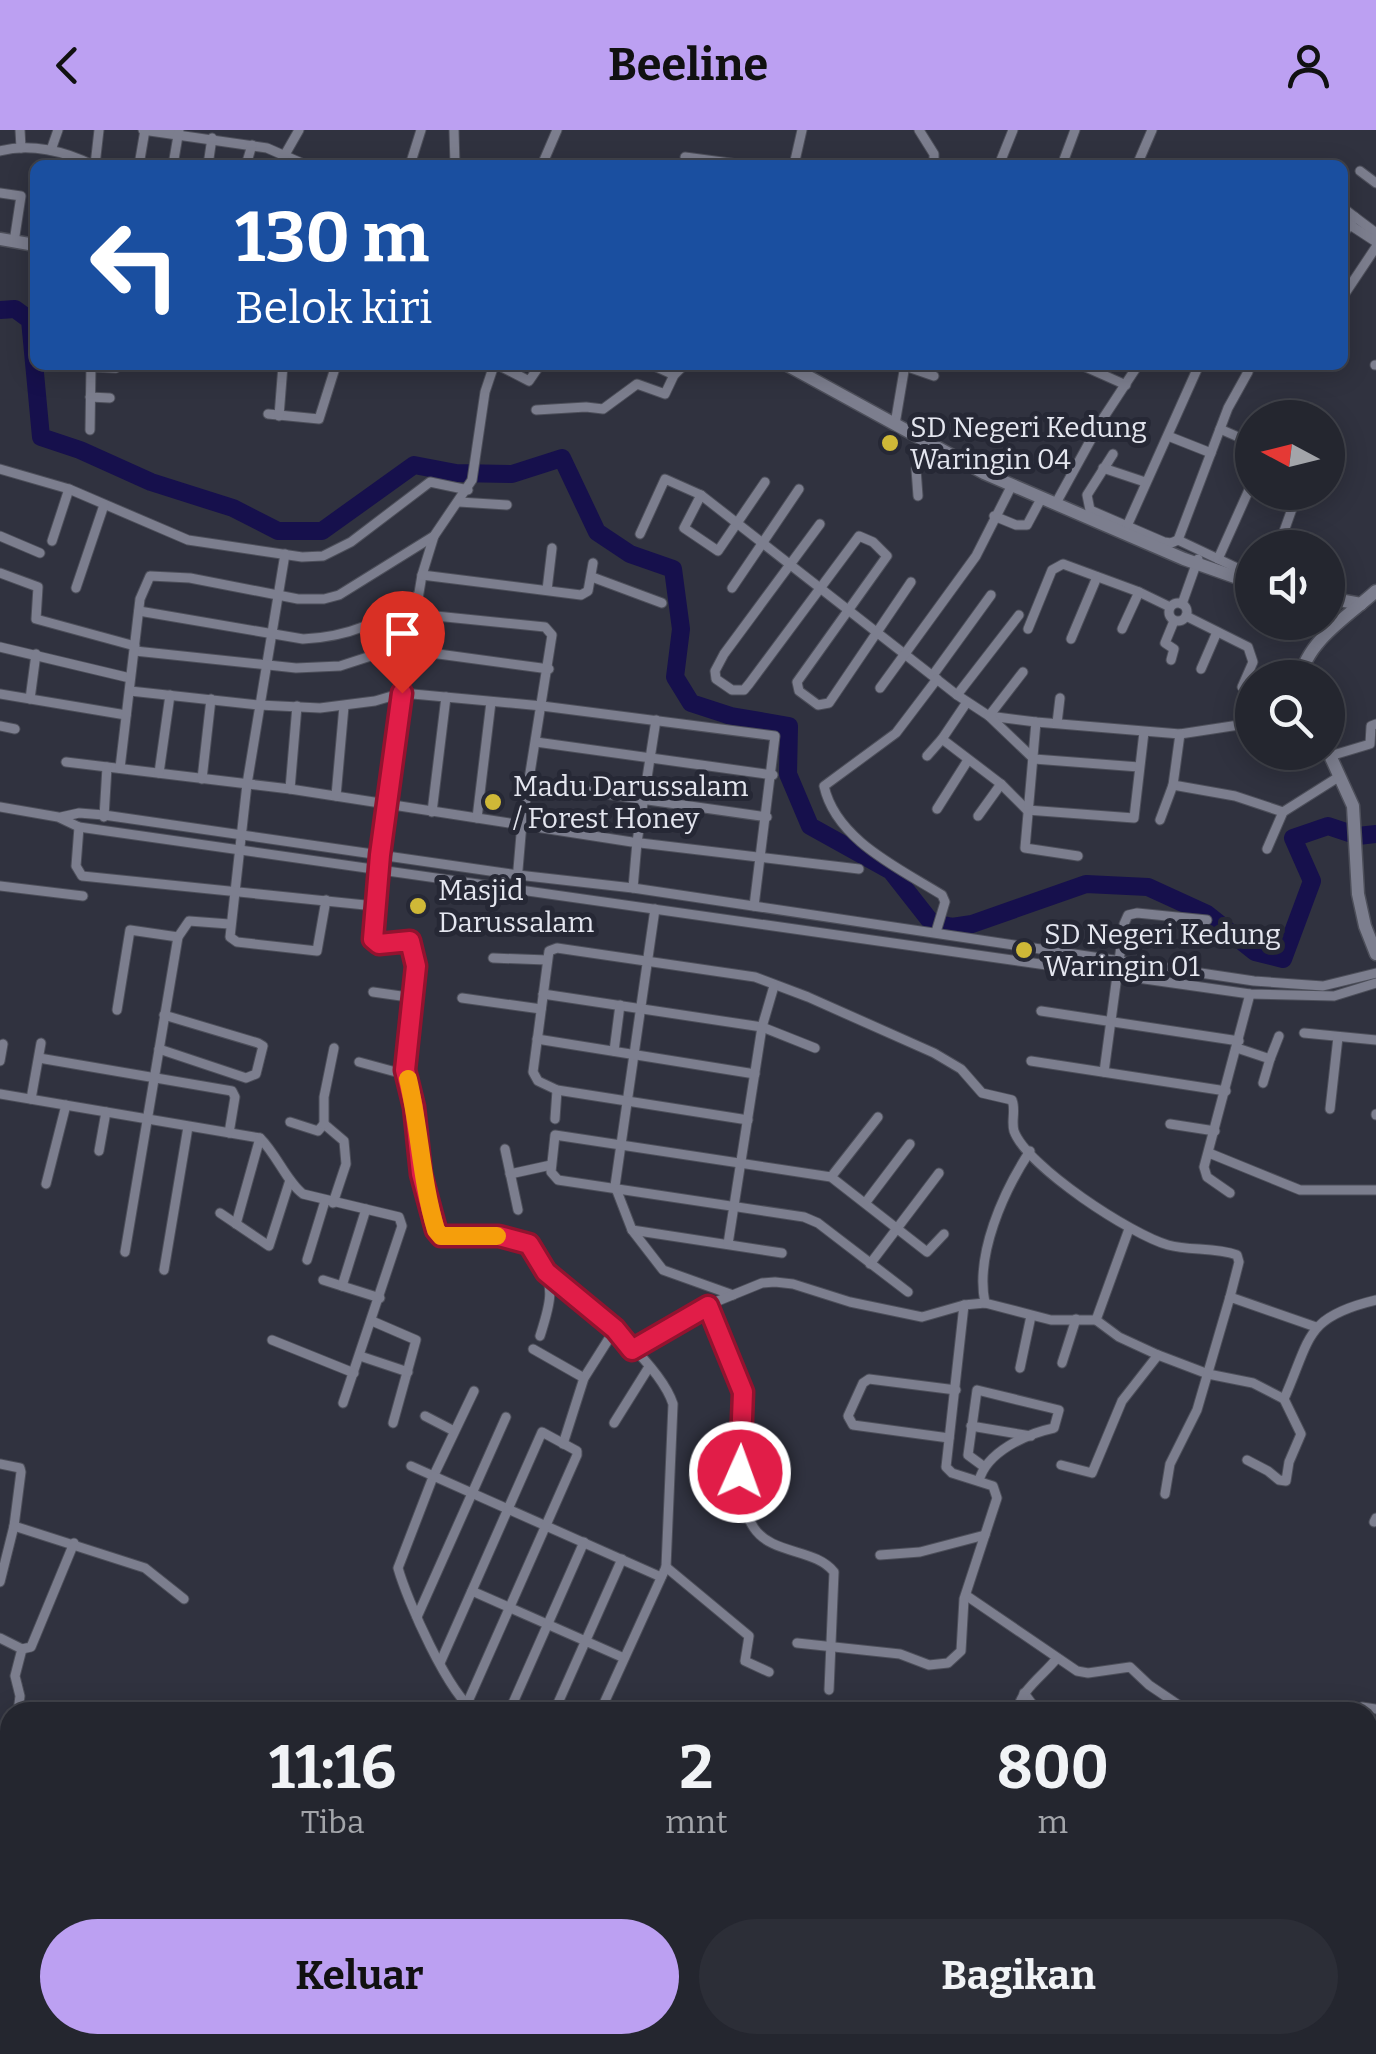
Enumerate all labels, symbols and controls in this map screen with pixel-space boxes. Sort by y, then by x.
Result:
icon: back [40,38,95,93]
text: Beeline [608,38,768,92]
icon: person [1281,38,1336,93]
text: 130 m [235,196,429,280]
icon: left [70,200,200,330]
text: Belok kiri [235,281,432,335]
north arrow [1235,400,1345,510]
map controls [1235,400,1345,770]
place label: SD Negeri Kedung Waringin 04 [910,411,1147,476]
marker: SD Negeri Kedung Waringin 04 [879,432,901,454]
button: sound [1235,530,1345,640]
pin [360,591,445,694]
icon: arrive [375,606,430,661]
button: search [1235,660,1345,770]
place label: Madu Darussalam / Forest Honey [513,770,749,835]
marker: Madu Darussalam / Forest Honey [482,791,504,813]
place label: Masjid Darussalam [438,874,595,939]
marker: Masjid Darussalam [407,895,429,917]
place label: SD Negeri Kedung Waringin 01 [1044,918,1281,983]
marker: SD Negeri Kedung Waringin 01 [1013,939,1035,961]
position arrow [688,1420,792,1524]
text: 11:16 [269,1732,396,1804]
text: 2 [680,1732,713,1804]
text: 800 [997,1732,1109,1804]
text: Tiba [301,1803,364,1841]
text: mnt [665,1803,728,1841]
text: m [1038,1803,1068,1841]
button: Keluar [40,1919,679,2034]
button: Bagikan [699,1919,1338,2034]

